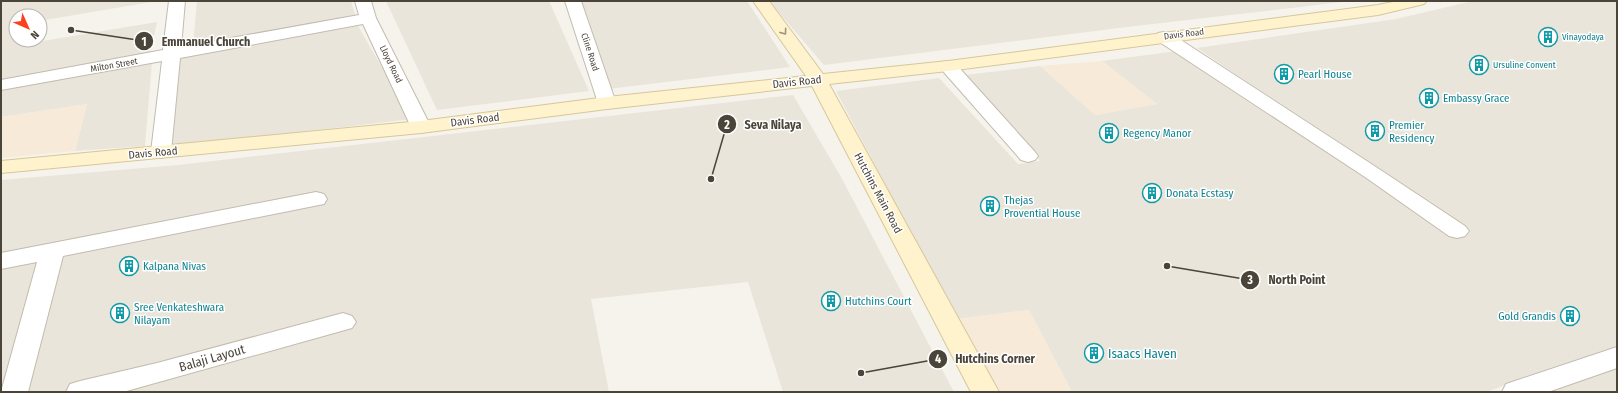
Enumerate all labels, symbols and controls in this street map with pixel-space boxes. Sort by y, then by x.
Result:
north arrow [8,8,48,48]
building icon: Vinayodaya [1537,26,1559,48]
street label: Davis Road [1163,27,1205,41]
text: N [28,28,42,42]
one-way arrow [779,28,786,35]
callout: Emmanuel Church [134,29,258,53]
street label: Cline Road [579,32,601,72]
place label: Vinayodaya [1562,32,1605,42]
text: 1 [141,35,147,49]
text: Emmanuel Church [162,35,250,49]
street label: Lloyd Road [378,44,404,85]
building icon: Ursuline Convent [1468,54,1490,76]
street label: Milton Street [90,56,138,74]
place label: Ursuline Convent [1493,60,1556,70]
building icon: Pearl House [1273,63,1295,85]
place label: Pearl House [1298,68,1352,81]
street label: Davis Road [772,73,822,91]
building icon: Embassy Grace [1418,87,1440,109]
place label: Embassy Grace [1443,92,1509,105]
street label: Davis Road [450,111,500,129]
callout: Seva Nilaya [717,112,810,136]
text: 2 [723,118,730,132]
text: Seva Nilaya [745,118,801,132]
place label: Premier Residency [1389,119,1435,145]
building icon: Premier Residency [1364,120,1386,142]
building icon: Regency Manor [1098,122,1120,144]
place label: Regency Manor [1123,127,1191,140]
street label: Davis Road [128,144,178,162]
street label: Hutchins Main Road [851,150,905,236]
building icon: Donata Ecstasy [1141,182,1163,204]
place label: Donata Ecstasy [1166,187,1234,200]
place label: Thejas Provential House [1004,194,1080,220]
building icon: Thejas Provential House [979,195,1001,217]
building icon: Kalpana Nivas [118,255,140,277]
place label: Kalpana Nivas [143,260,206,273]
callout: North Point [1240,268,1333,292]
text: 3 [1246,273,1253,287]
text: North Point [1268,273,1326,287]
building icon: Hutchins Court [820,290,842,312]
place label: Hutchins Court [845,295,912,308]
place label: Sree Venkateshwara Nilayam [134,301,224,327]
building icon: Sree Venkateshwara Nilayam [109,302,131,324]
building icon: Gold Grandis [1559,305,1581,327]
place label: Gold Grandis [1498,310,1556,323]
street label: Balaji Layout [177,341,247,375]
building icon: Isaacs Haven [1083,342,1105,364]
place label: Isaacs Haven [1108,346,1177,361]
callout: Hutchins Corner [928,347,1043,371]
text: 4 [935,352,941,366]
text: Hutchins Corner [955,352,1035,366]

